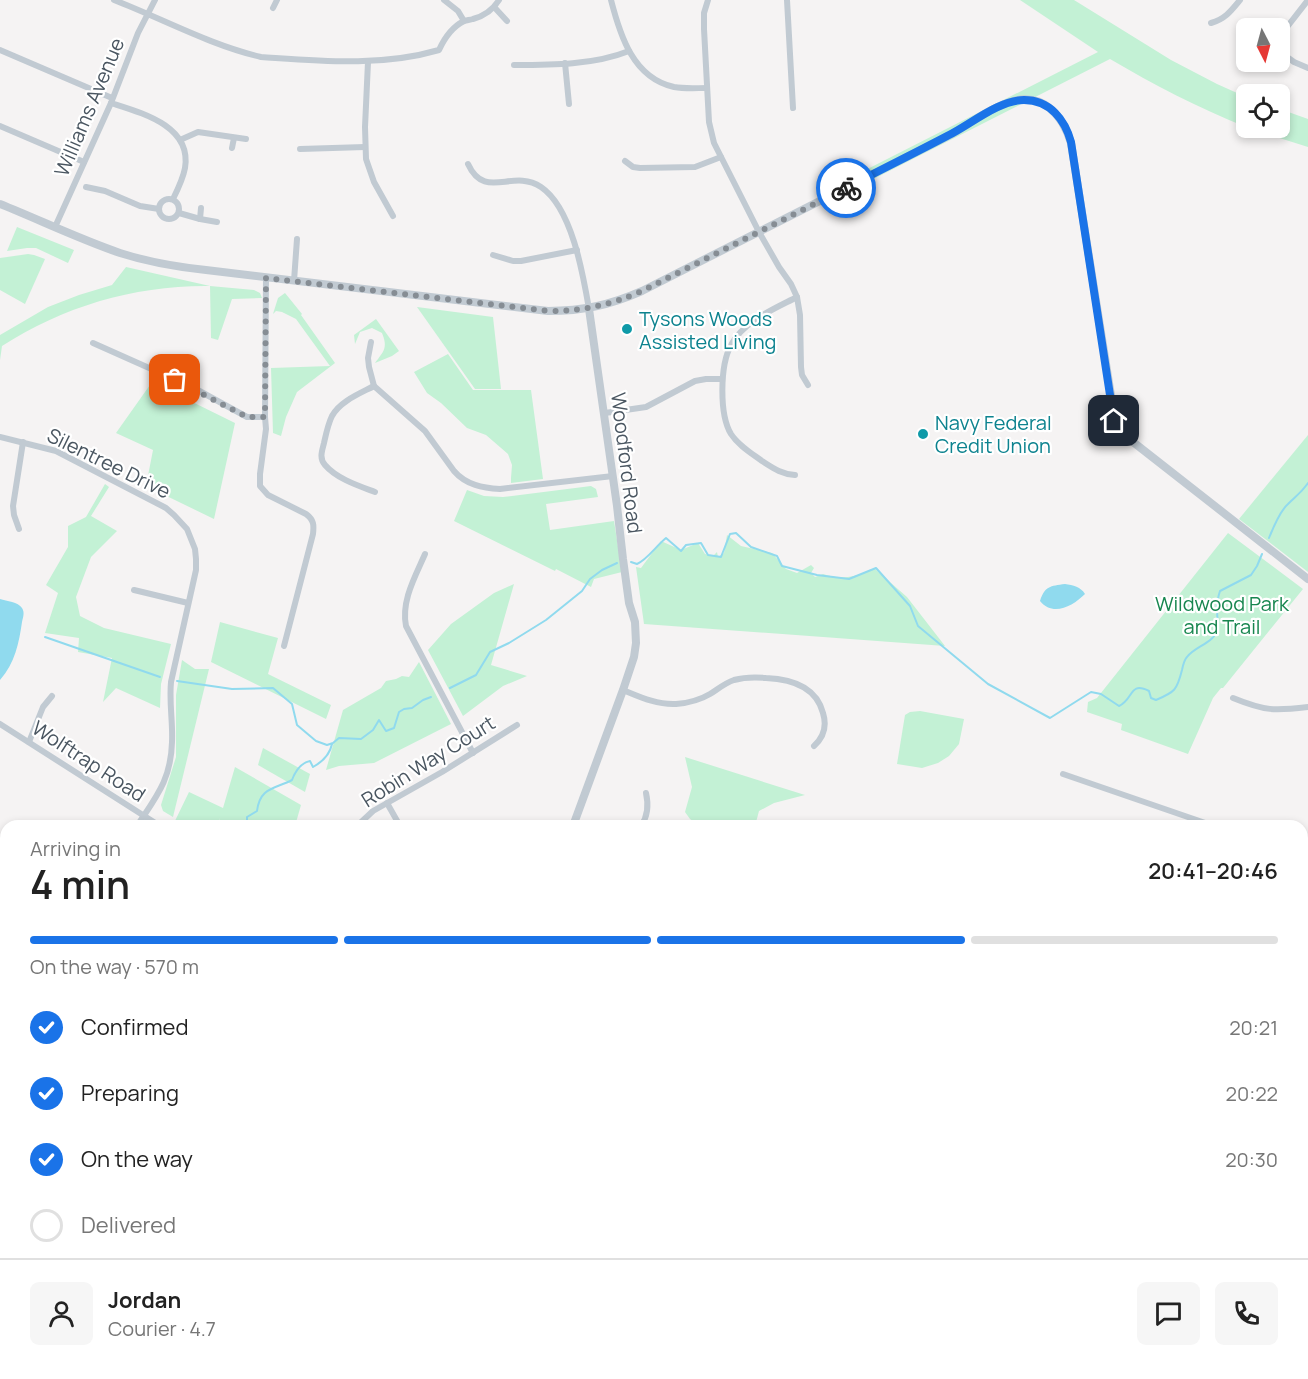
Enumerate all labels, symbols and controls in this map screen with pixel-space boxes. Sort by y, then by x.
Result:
north arrow [1236,18,1290,72]
map controls [1236,18,1290,138]
street label: Williams Avenue [48,34,130,180]
button: locate [1236,84,1290,138]
courier [816,158,876,218]
icon: bike [830,172,863,205]
place label: Tysons Woods Assisted Living [639,305,776,355]
marker: Tysons Woods Assisted Living [620,322,634,336]
pin [149,354,200,405]
icon: bag [158,363,191,396]
street label: Woodford Road [605,391,649,535]
pin [1088,395,1139,446]
icon: home [1097,404,1130,437]
place label: Navy Federal Credit Union [935,409,1052,459]
street label: Silentree Drive [43,421,175,505]
marker: Navy Federal Credit Union [916,427,930,441]
park label: Wildwood Park and Trail [1155,590,1290,640]
street label: Robin Way Court [356,709,500,813]
street label: Wolftrap Road [27,714,151,808]
text: Arriving in [30,835,121,862]
text: 20:41–20:46 [1148,856,1278,886]
text: 4 min [30,857,130,911]
text: On the way · 570 m [30,953,199,980]
icon: check [30,1011,63,1044]
text: Confirmed [81,1012,189,1042]
text: 20:21 [1229,1014,1278,1041]
icon: check [30,1077,63,1110]
text: Preparing [81,1078,179,1108]
text: 20:22 [1226,1080,1278,1107]
icon: check [30,1143,63,1176]
text: On the way [81,1144,193,1174]
text: 20:30 [1225,1146,1278,1173]
text: Delivered [81,1210,176,1240]
button: person [30,1282,93,1345]
button: chat [1137,1282,1200,1345]
button: phone [1215,1282,1278,1345]
text: Jordan [108,1285,181,1315]
text: Courier · 4.7 [108,1315,216,1342]

